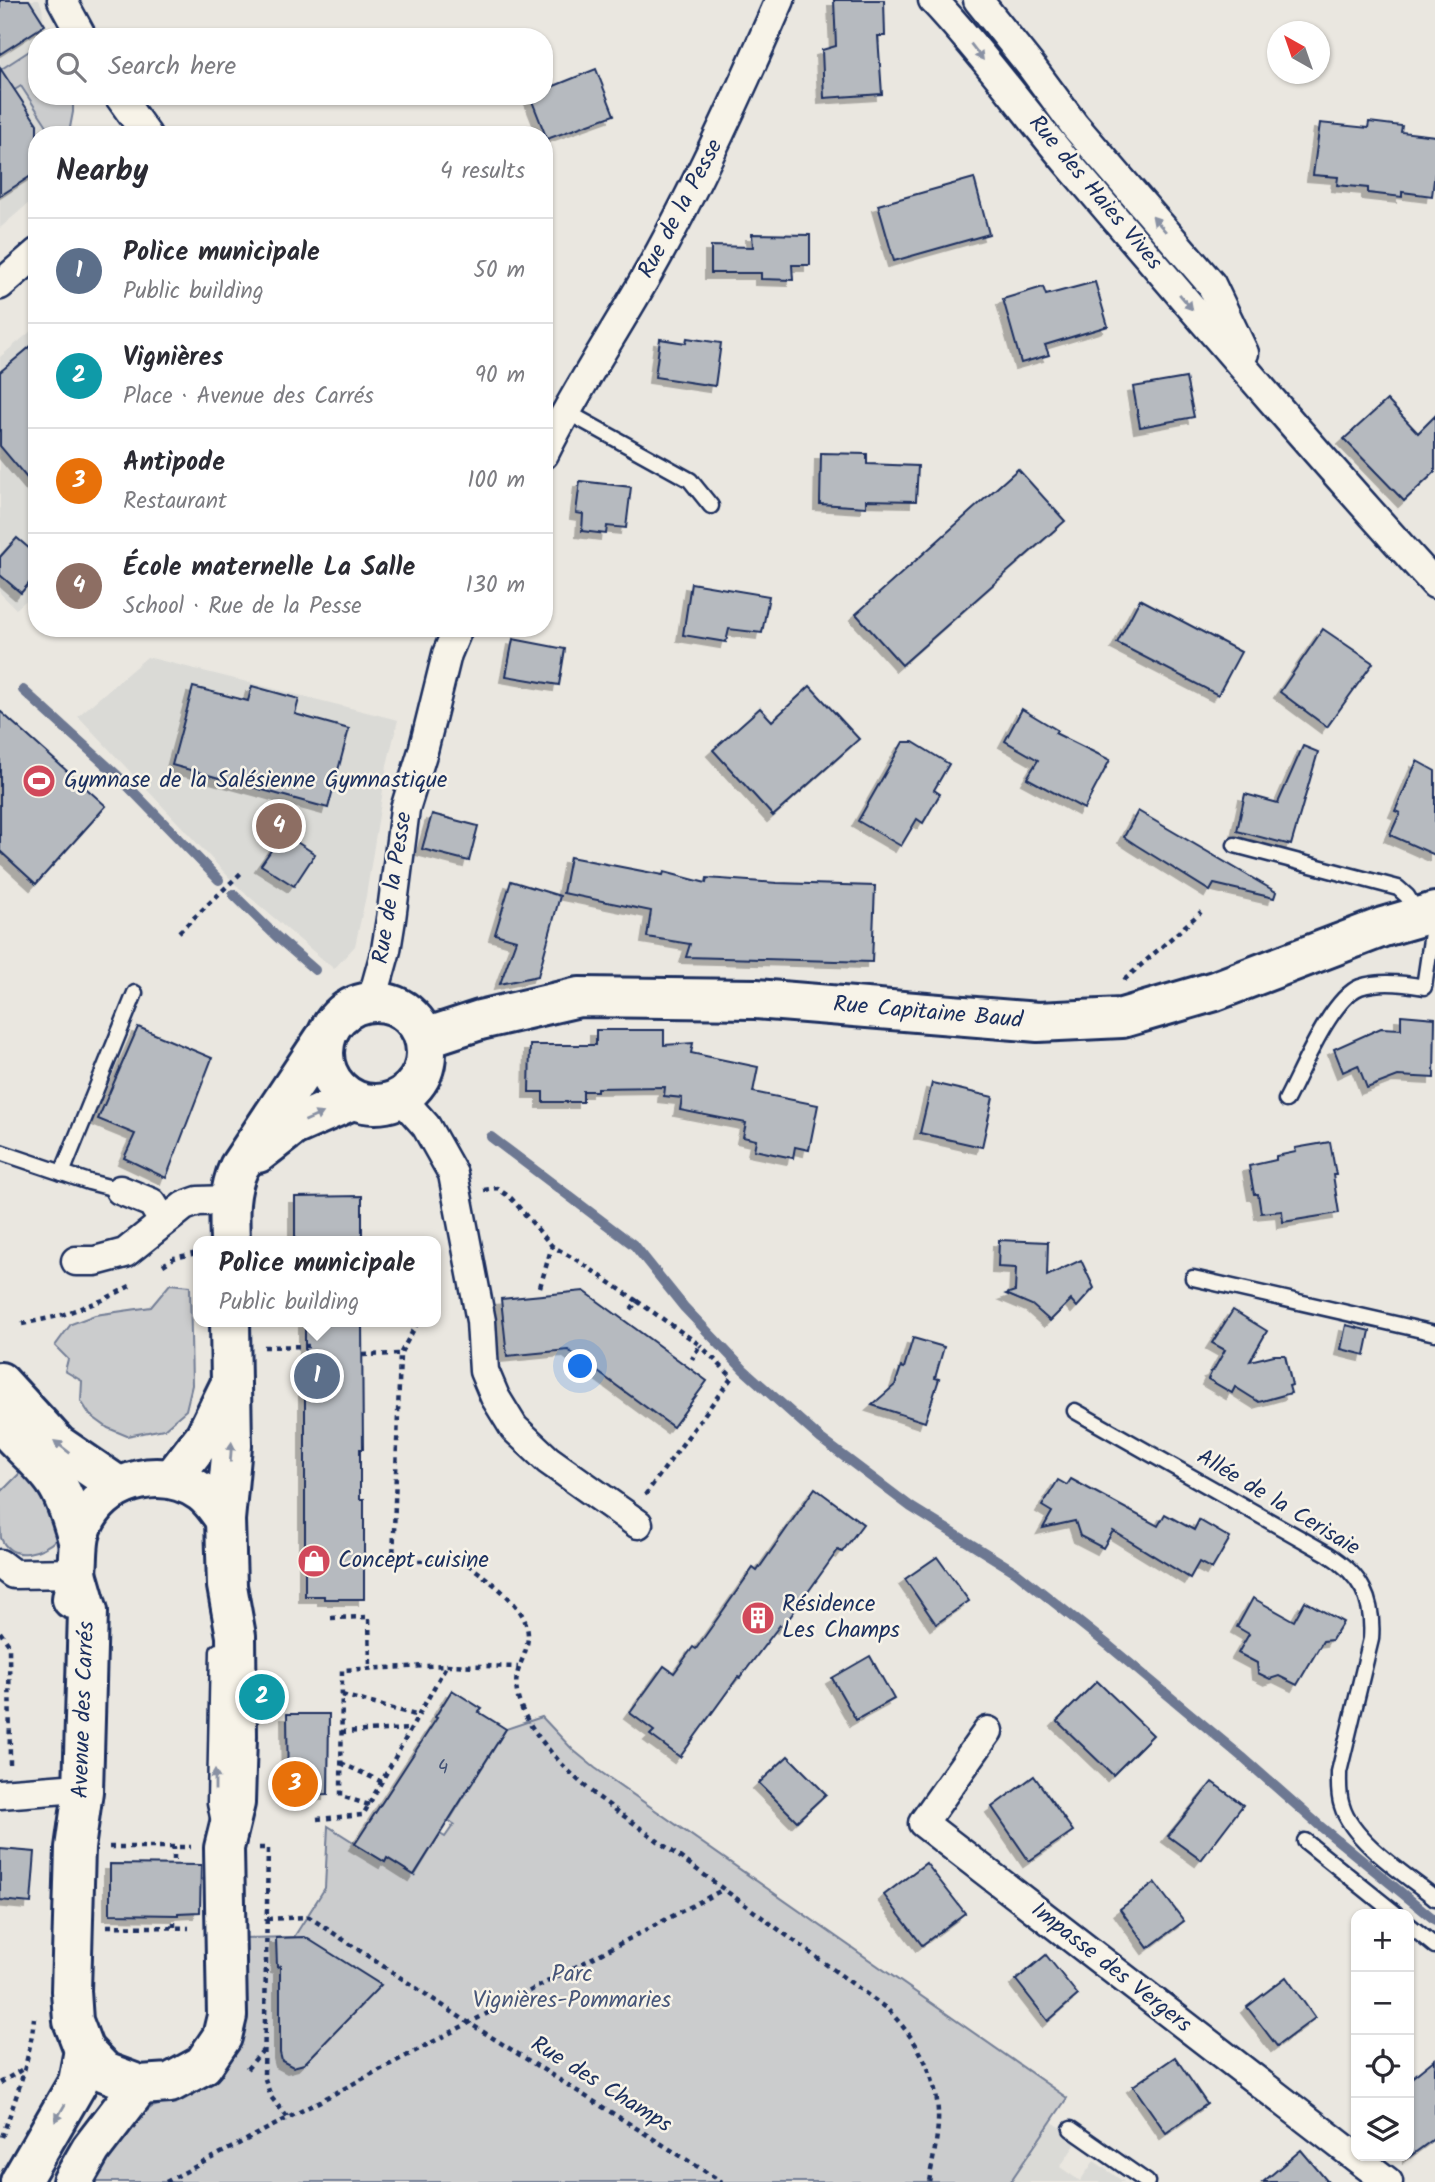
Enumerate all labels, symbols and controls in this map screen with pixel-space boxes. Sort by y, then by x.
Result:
north arrow [1267,21,1330,84]
search box [28,28,553,105]
one-way arrow [970,42,985,60]
text: Search here [108,46,236,88]
icon: search [52,48,90,86]
street label: Rue des Haies Vives [1019,107,1171,279]
street label: Rue de la Pesse [629,133,733,285]
text: Nearby [56,148,148,196]
text: 4 results [440,154,525,190]
one-way arrow [1152,215,1167,232]
text: Police municipale [123,232,320,274]
text: 1 [76,253,82,289]
text: 50 m [474,253,525,289]
text: Public building [123,274,264,310]
one-way arrow [1178,293,1193,310]
text: Vignières [123,337,223,379]
text: 2 [72,358,86,394]
text: 90 m [475,358,525,394]
text: Place · Avenue des Carrés [123,379,374,415]
text: Antipode [123,442,225,484]
text: 3 [73,463,85,499]
text: 100 m [467,463,525,499]
text: Restaurant [123,484,227,520]
text: École maternelle La Salle [123,547,415,589]
text: 4 [73,568,85,604]
text: 130 m [466,568,525,604]
text: School · Rue de la Pesse [123,589,362,625]
sports icon: Gymnase de la Salésienne Gymnastique [20,762,58,800]
place label: Gymnase de la Salésienne Gymnastique [64,763,447,799]
pin: 4 [256,800,302,852]
street label: Rue de la Pesse [363,809,423,967]
street label: Rue Capitaine Baud [832,987,1025,1039]
one-way arrow [304,1111,324,1123]
popup [193,1236,441,1327]
text: Police municipale [219,1243,415,1285]
text: Public building [219,1285,359,1321]
your location [563,1349,597,1383]
pin: 1 [294,1350,340,1402]
one-way arrow [54,1439,72,1454]
street label: Allée de la Cerisaie [1189,1440,1367,1566]
one-way arrow [226,1441,237,1463]
shop icon: Concept cuisine [295,1542,333,1580]
place label: Concept cuisine [338,1543,489,1579]
place label: Résidence Les Champs [782,1587,900,1649]
building icon: Résidence Les Champs [739,1599,777,1637]
street label: Avenue des Carrés [63,1621,105,1799]
pin: 2 [239,1671,285,1723]
house number: 4 [438,1753,448,1783]
pin: 3 [272,1758,318,1810]
one-way arrow [209,1769,221,1791]
street label: Impasse des Vergers [1023,1893,1200,2043]
map controls [1351,1909,1414,2161]
button: + [1351,1909,1414,1972]
park label: Parc Vignières-Pommaries [473,1957,671,2019]
button: − [1351,1972,1414,2035]
street label: Rue des Champs [523,2027,679,2143]
button: locate [1351,2035,1414,2098]
button: layers [1351,2098,1414,2161]
one-way arrow [54,2103,66,2122]

